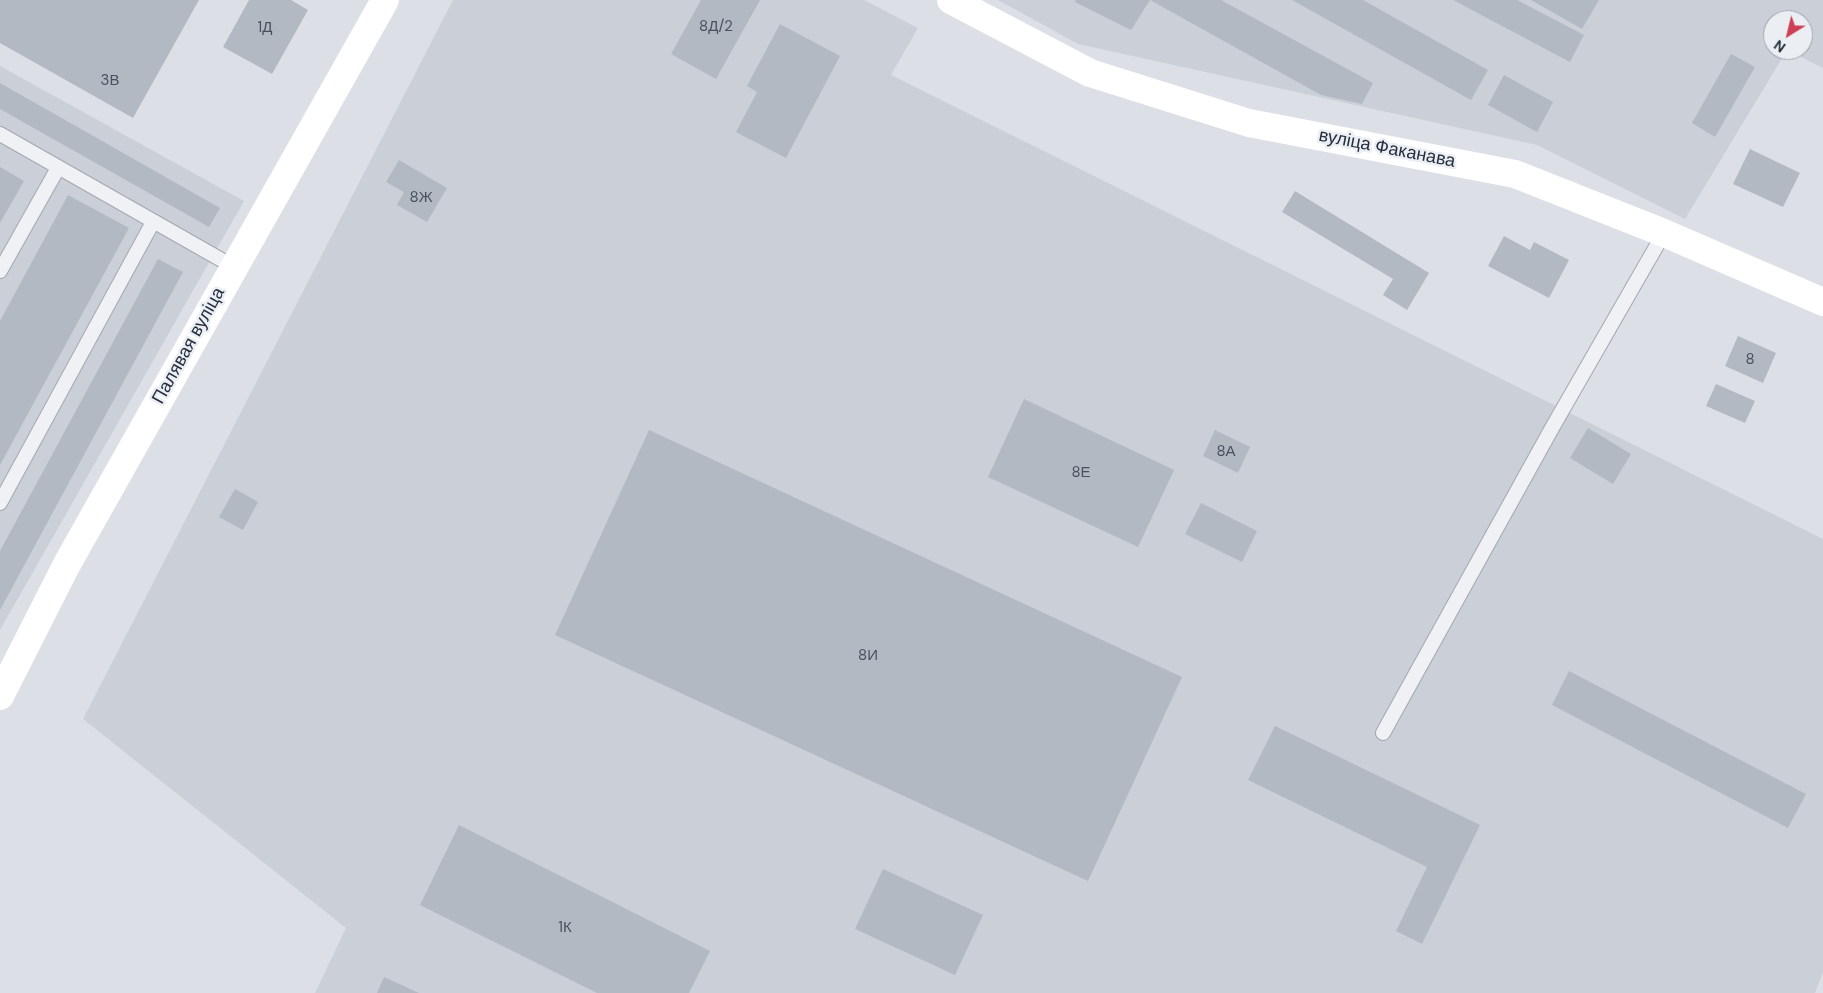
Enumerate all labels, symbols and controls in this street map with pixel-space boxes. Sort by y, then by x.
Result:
north arrow [1763,10,1813,60]
house number: 8Д/2 [699,18,733,36]
house number: 1Д [258,19,272,37]
text: N [1770,36,1789,57]
house number: 3В [101,72,119,90]
street label: вуліца Факанава [1317,125,1457,173]
house number: 8Ж [410,189,432,207]
street label: Палявая вуліца [148,284,230,408]
house number: 8 [1745,351,1755,369]
house number: 8А [1216,443,1236,461]
house number: 8Е [1071,464,1091,482]
house number: 8И [858,647,878,665]
house number: 1К [558,919,572,937]

